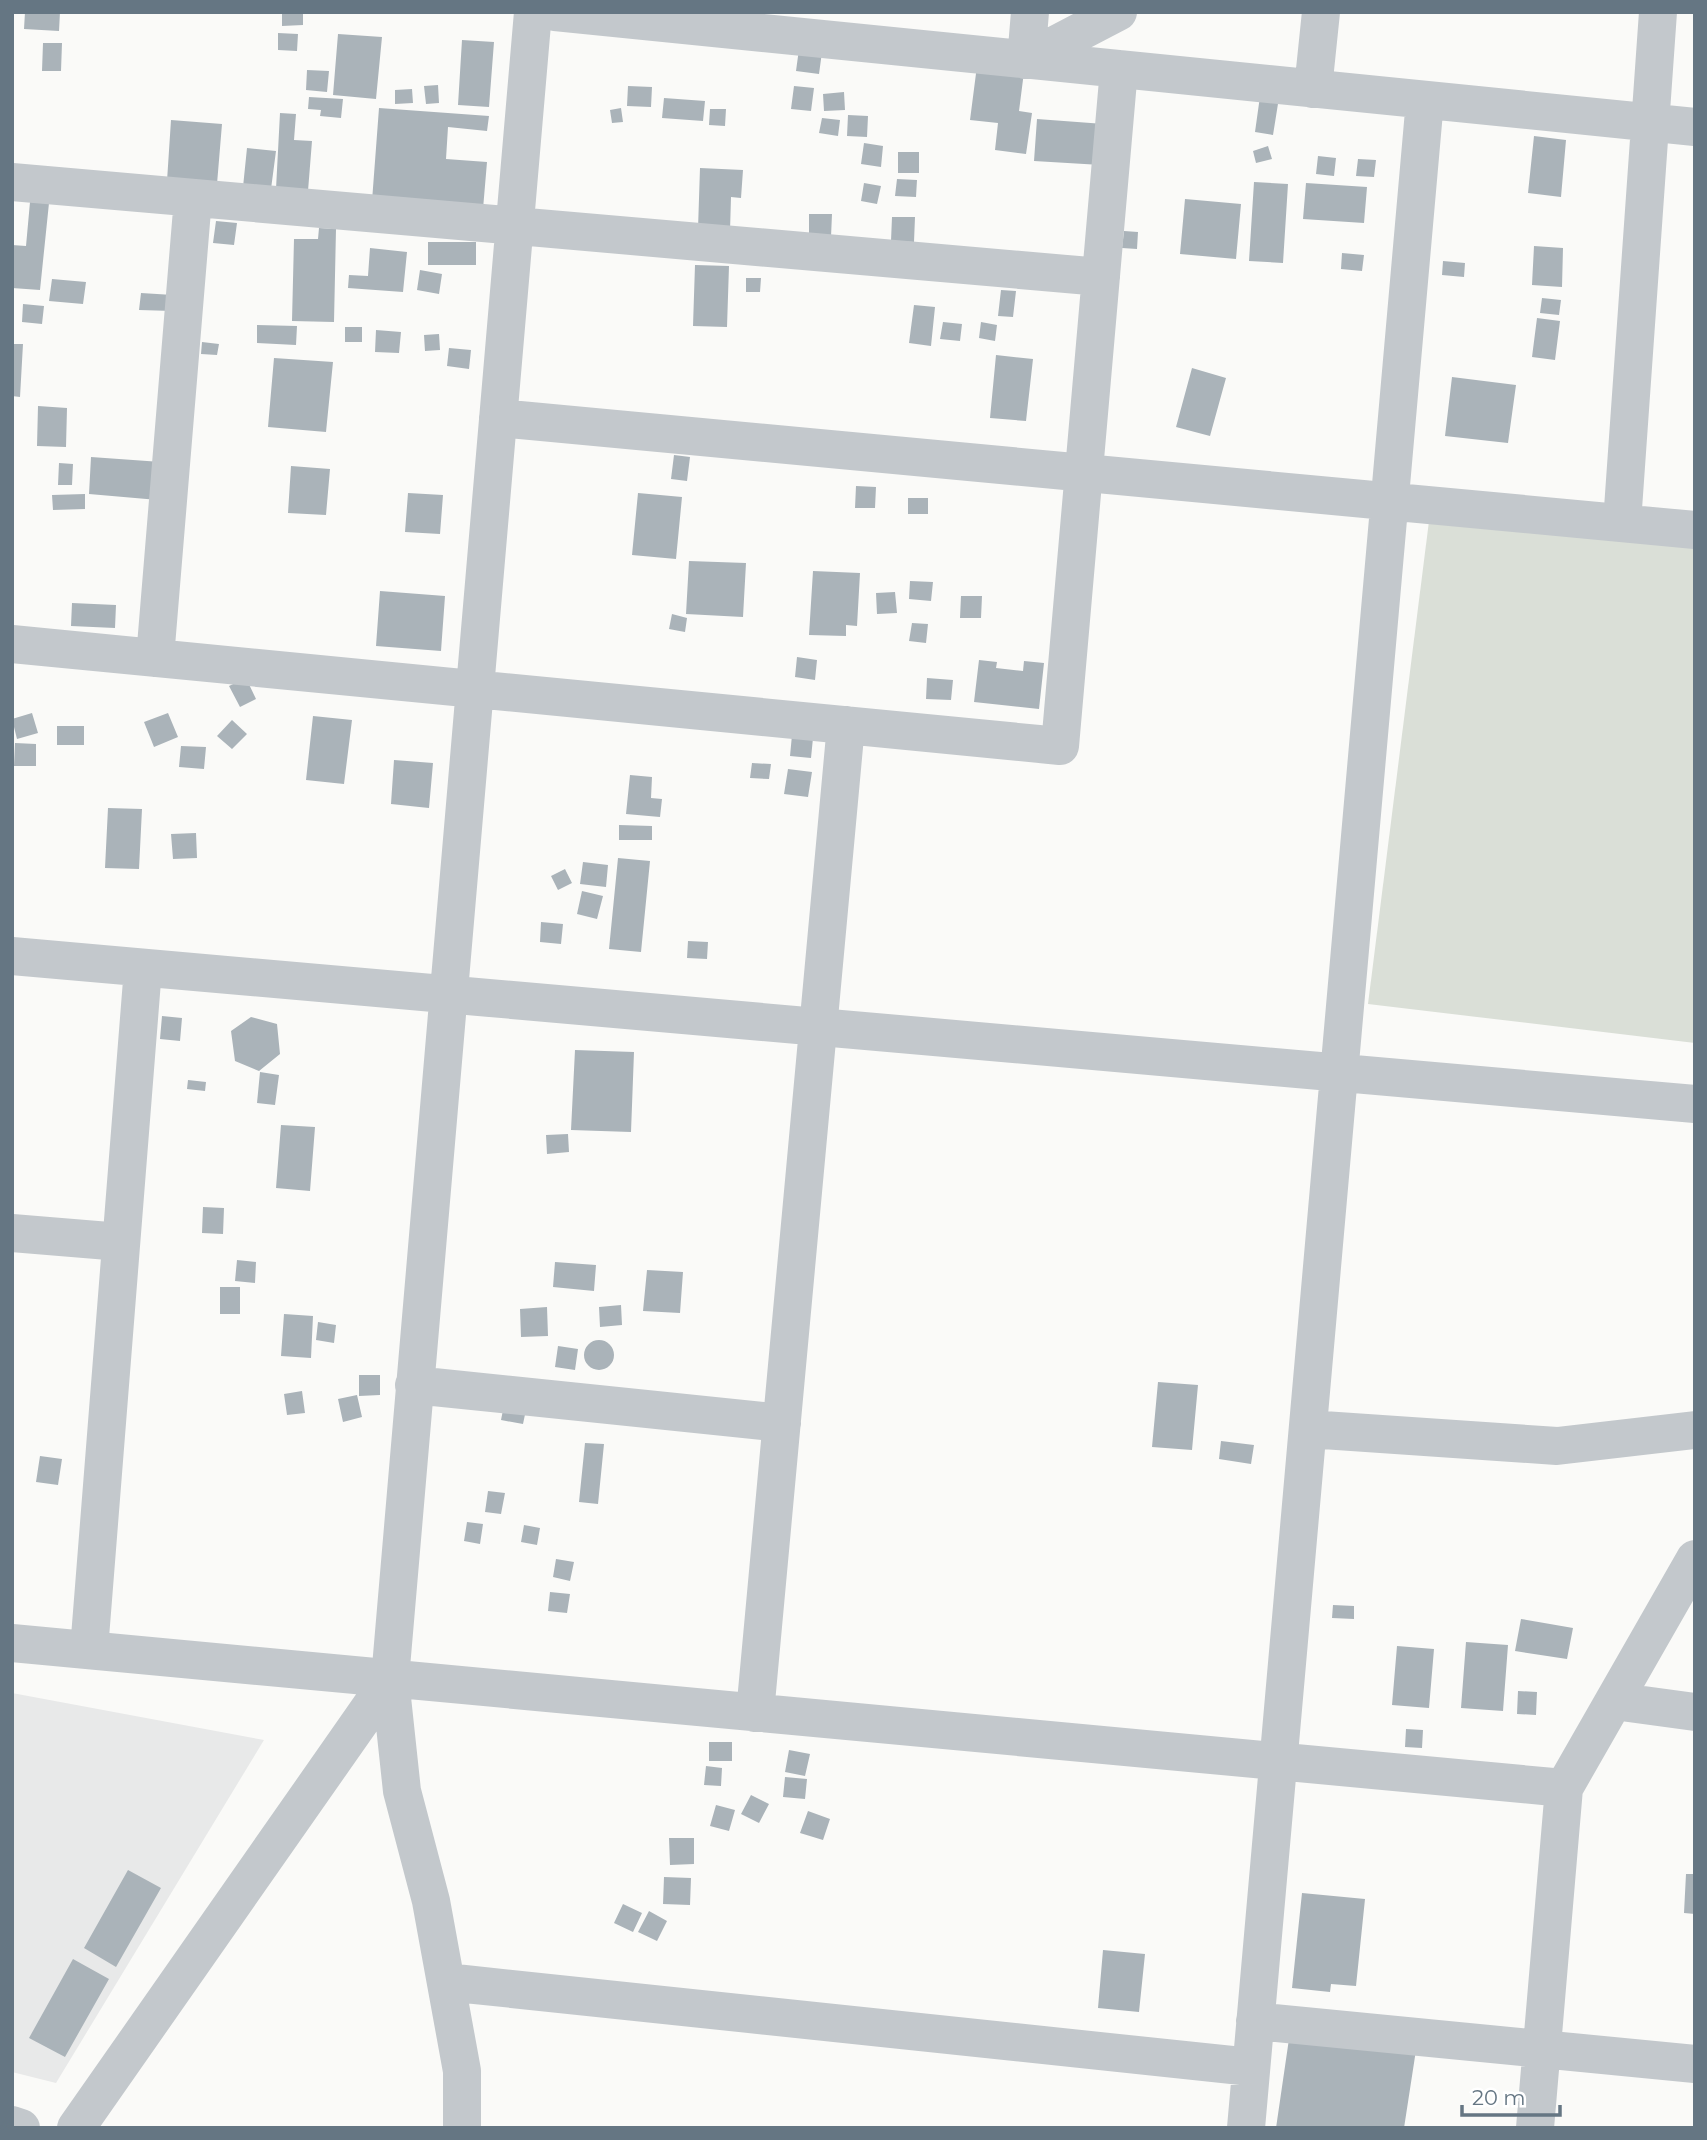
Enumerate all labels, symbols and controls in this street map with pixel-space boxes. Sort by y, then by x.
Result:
scale bar [1462,2074,1560,2118]
text: 20 m [1472,2085,1526,2110]

